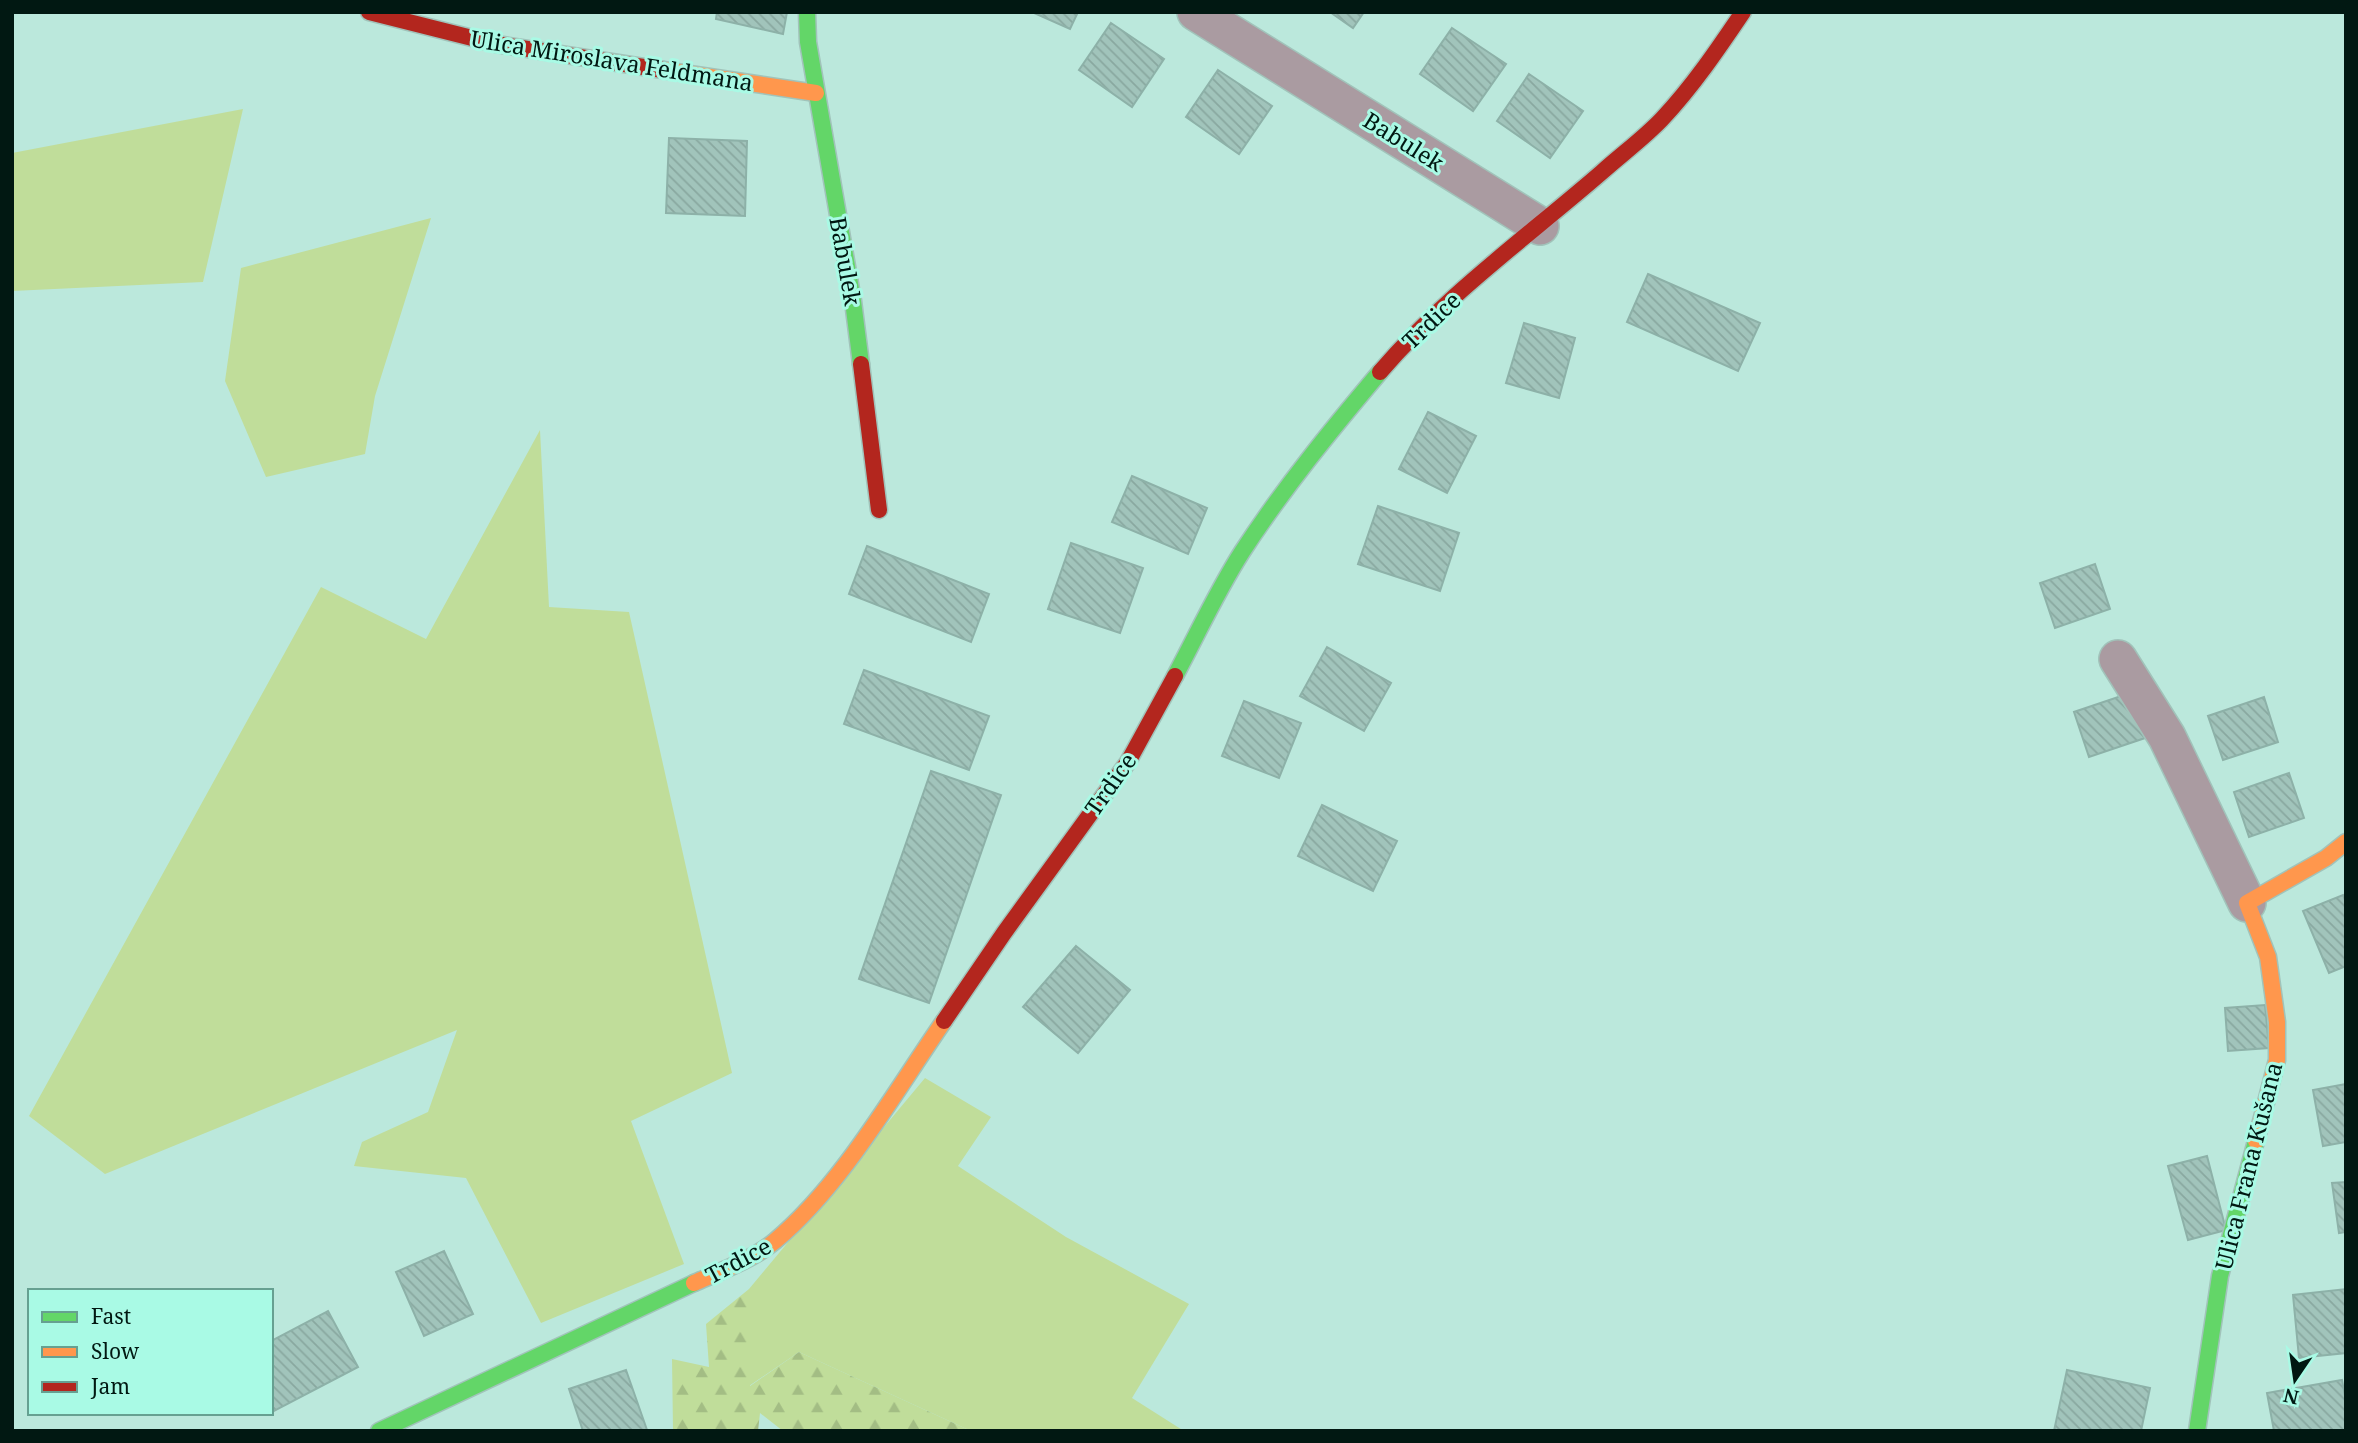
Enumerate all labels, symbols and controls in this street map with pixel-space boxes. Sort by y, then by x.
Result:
street label: Ulica Miroslava Feldmana [468,22,756,98]
street label: Babulek [1358,104,1451,179]
street label: Babulek [822,214,870,308]
street label: Trdice [1395,284,1467,356]
street label: Trdice [1077,746,1143,822]
street label: Ulica Frana Kušana [2207,1059,2289,1273]
street label: Trdice [700,1229,776,1291]
legend [28,1289,273,1415]
text: Fast [91,1302,131,1330]
text: Slow [91,1337,140,1365]
north arrow [2260,1345,2330,1415]
text: Jam [90,1372,130,1400]
text: N [2281,1382,2301,1411]

